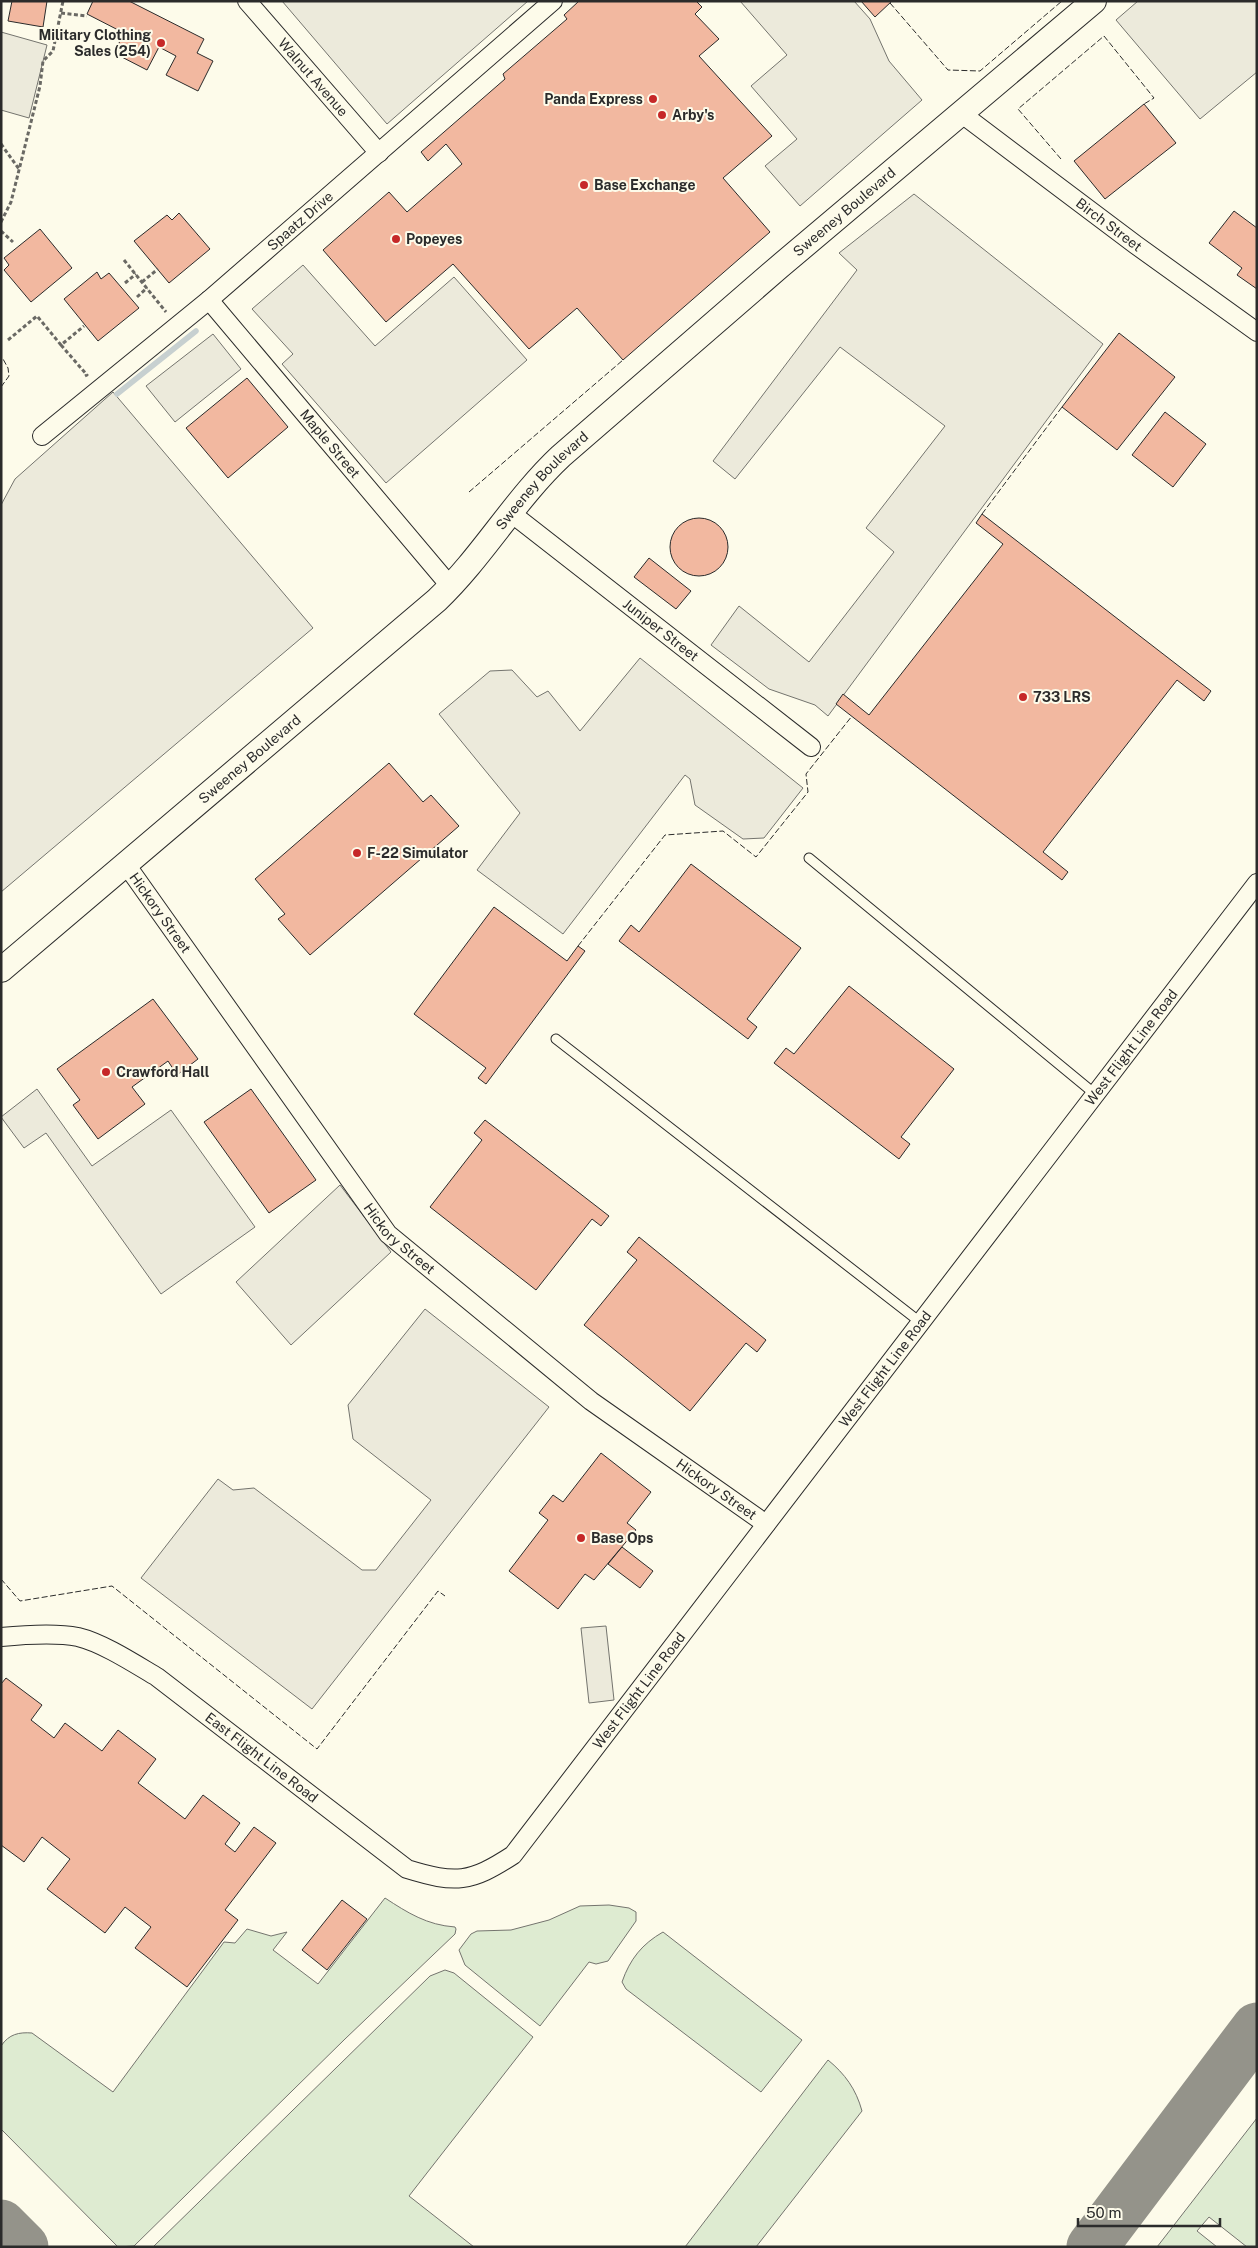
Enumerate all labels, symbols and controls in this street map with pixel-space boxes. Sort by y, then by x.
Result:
place label: Military Clothing Sales (254) [38,27,151,59]
street label: Walnut Avenue [275,35,351,120]
marker: Military Clothing Sales (254) [155,37,167,49]
place label: Panda Express [544,91,643,107]
marker: Panda Express [647,93,659,105]
place label: Arby's [672,107,714,123]
marker: Arby's [656,109,668,121]
street label: Sweeney Boulevard [790,164,899,259]
place label: Base Exchange [594,177,695,193]
marker: Base Exchange [578,179,590,191]
street label: Spaatz Drive [264,188,336,254]
street label: Birch Street [1073,195,1145,255]
place label: Popeyes [406,231,462,247]
marker: Popeyes [390,233,402,245]
street label: Maple Street [297,406,364,481]
street label: Sweeney Boulevard [492,428,591,533]
street label: Juniper Street [620,595,702,664]
place label: 733 LRS [1033,689,1091,705]
marker: 733 LRS [1017,691,1029,703]
street label: Sweeney Boulevard [195,711,304,807]
place label: F-22 Simulator [367,845,468,861]
marker: F-22 Simulator [351,847,363,859]
street label: Hickory Street [126,870,194,956]
street label: West Flight Line Road [1082,986,1181,1109]
place label: Crawford Hall [116,1064,210,1080]
marker: Crawford Hall [100,1066,112,1078]
street label: Hickory Street [361,1200,438,1277]
street label: West Flight Line Road [836,1308,935,1430]
street label: Hickory Street [673,1455,760,1523]
place label: Base Ops [591,1530,653,1546]
marker: Base Ops [575,1532,587,1544]
street label: West Flight Line Road [589,1629,688,1752]
street label: East Flight Line Road [202,1709,321,1806]
scale bar [1078,2196,1220,2228]
text: 50 m [1086,2204,1121,2221]

